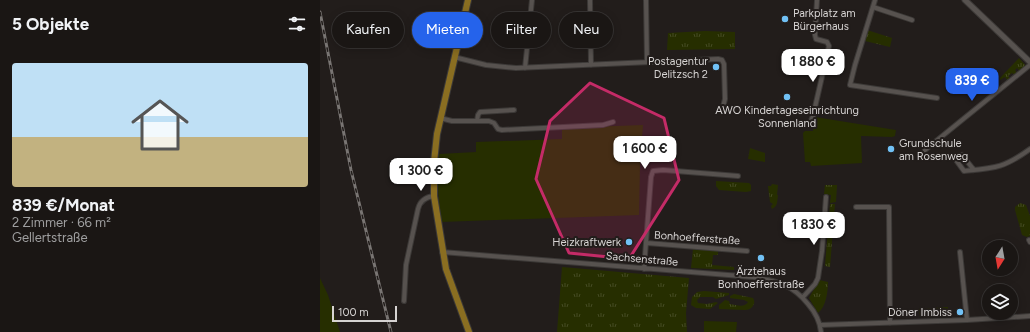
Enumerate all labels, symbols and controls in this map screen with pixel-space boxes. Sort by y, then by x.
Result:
place label: Parkplatz am Bürgerhaus [793,7,856,33]
chip: Kaufen [332,12,404,48]
chip: Mieten [412,12,483,48]
chip: Filter [491,12,551,48]
chip: Neu [559,12,613,48]
icon: filters [286,13,308,35]
text: 5 Objekte [12,14,89,34]
marker: Parkplatz am Bürgerhaus [780,14,790,24]
pin: 1 880 € [776,49,850,83]
text: 1 880 € [790,54,836,69]
place label: Postagentur Delitzsch 2 [648,55,708,81]
marker: Postagentur Delitzsch 2 [711,62,721,72]
pin: 839 € [944,68,1000,102]
text: 839 € [955,73,989,88]
icon: home [124,89,196,161]
marker: AWO Kindertageseinrichtung Sonnenland [782,92,792,102]
place label: AWO Kindertageseinrichtung Sonnenland [715,104,859,130]
pin: 1 600 € [608,136,682,170]
place label: Grundschule am Rosenweg [899,137,968,163]
text: 1 600 € [622,141,668,156]
marker: Grundschule am Rosenweg [886,144,896,154]
pin: 1 300 € [384,158,458,192]
text: 1 300 € [399,163,443,178]
text: 839 €/Monat [12,195,115,215]
pin: 1 830 € [777,212,851,246]
text: 2 Zimmer · 66 m² [12,215,111,230]
text: 1 830 € [792,217,836,232]
street label: Bonhoefferstraße [653,229,741,247]
text: Gellertstraße [12,230,88,245]
place label: Heizkraftwerk [552,236,622,249]
marker: Heizkraftwerk [624,237,634,247]
north arrow [982,240,1018,276]
map controls [982,240,1018,320]
street label: Sachsenstraße [605,249,679,269]
marker: Ärztehaus Bonhoefferstraße [756,253,766,263]
place label: Ärztehaus Bonhoefferstraße [718,265,804,291]
button: layers [982,284,1018,320]
scale bar [332,304,397,323]
text: 100 m [338,306,369,319]
place label: Döner Imbiss [888,306,952,319]
marker: Döner Imbiss [955,307,965,317]

